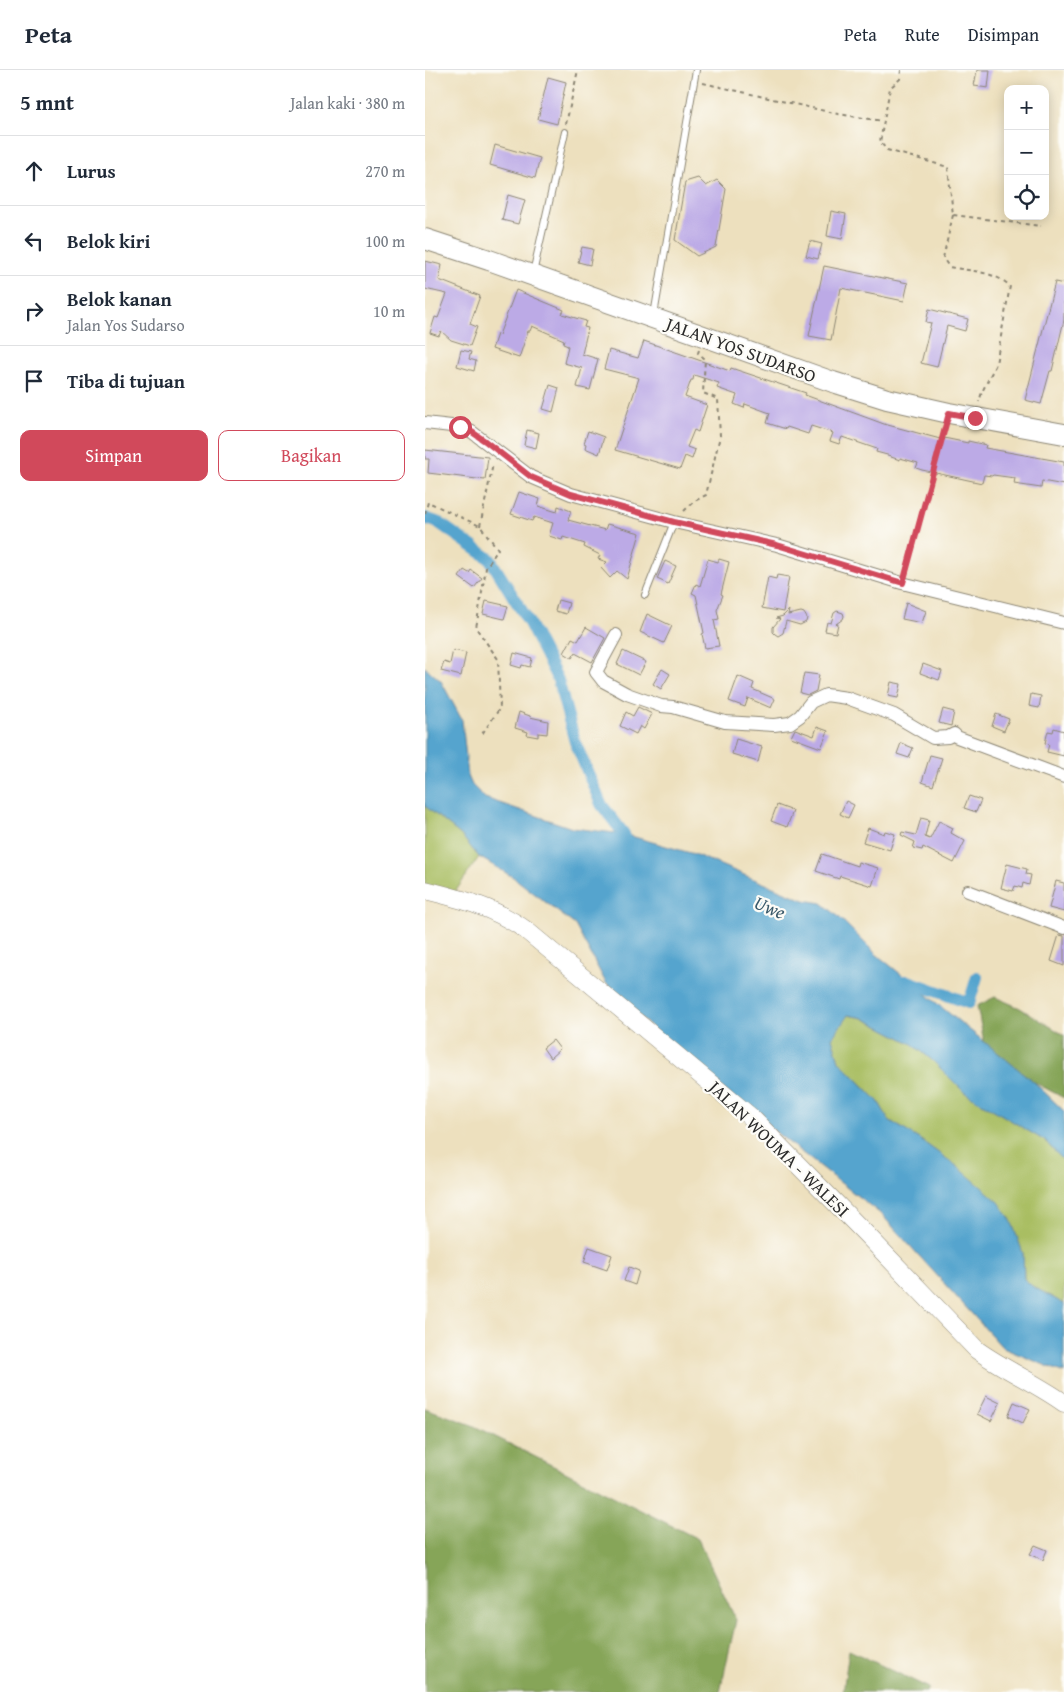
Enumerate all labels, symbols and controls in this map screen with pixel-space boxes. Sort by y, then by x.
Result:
text: Peta [25,17,72,52]
text: Peta [844,21,877,48]
text: Rute [905,21,940,48]
text: Disimpan [968,21,1039,48]
map controls [1004,85,1049,220]
button: + [1004,85,1049,130]
text: 5 mnt [20,87,74,118]
text: Jalan kaki · 380 m [290,91,405,115]
button: − [1004,130,1049,175]
icon: ahead [20,157,48,185]
text: Lurus [67,157,116,185]
text: 270 m [365,159,405,183]
button: locate [1004,175,1049,220]
icon: left [20,227,48,255]
text: Belok kiri [67,227,150,255]
text: 100 m [365,229,405,253]
text: Belok kanan [67,285,172,313]
icon: right [20,297,48,325]
text: 10 m [373,299,405,323]
street label: JALAN YOS SUDARSO [660,309,820,389]
text: Jalan Yos Sudarso [67,313,185,337]
icon: arrive [20,367,48,395]
text: Tiba di tujuan [67,367,185,395]
route end [964,407,987,430]
route start [449,416,472,439]
button: Simpan [20,430,208,481]
button: Bagikan [218,430,405,481]
water label: Uwe [750,888,790,926]
street label: JALAN WOUMA - WALESI [701,1073,856,1223]

